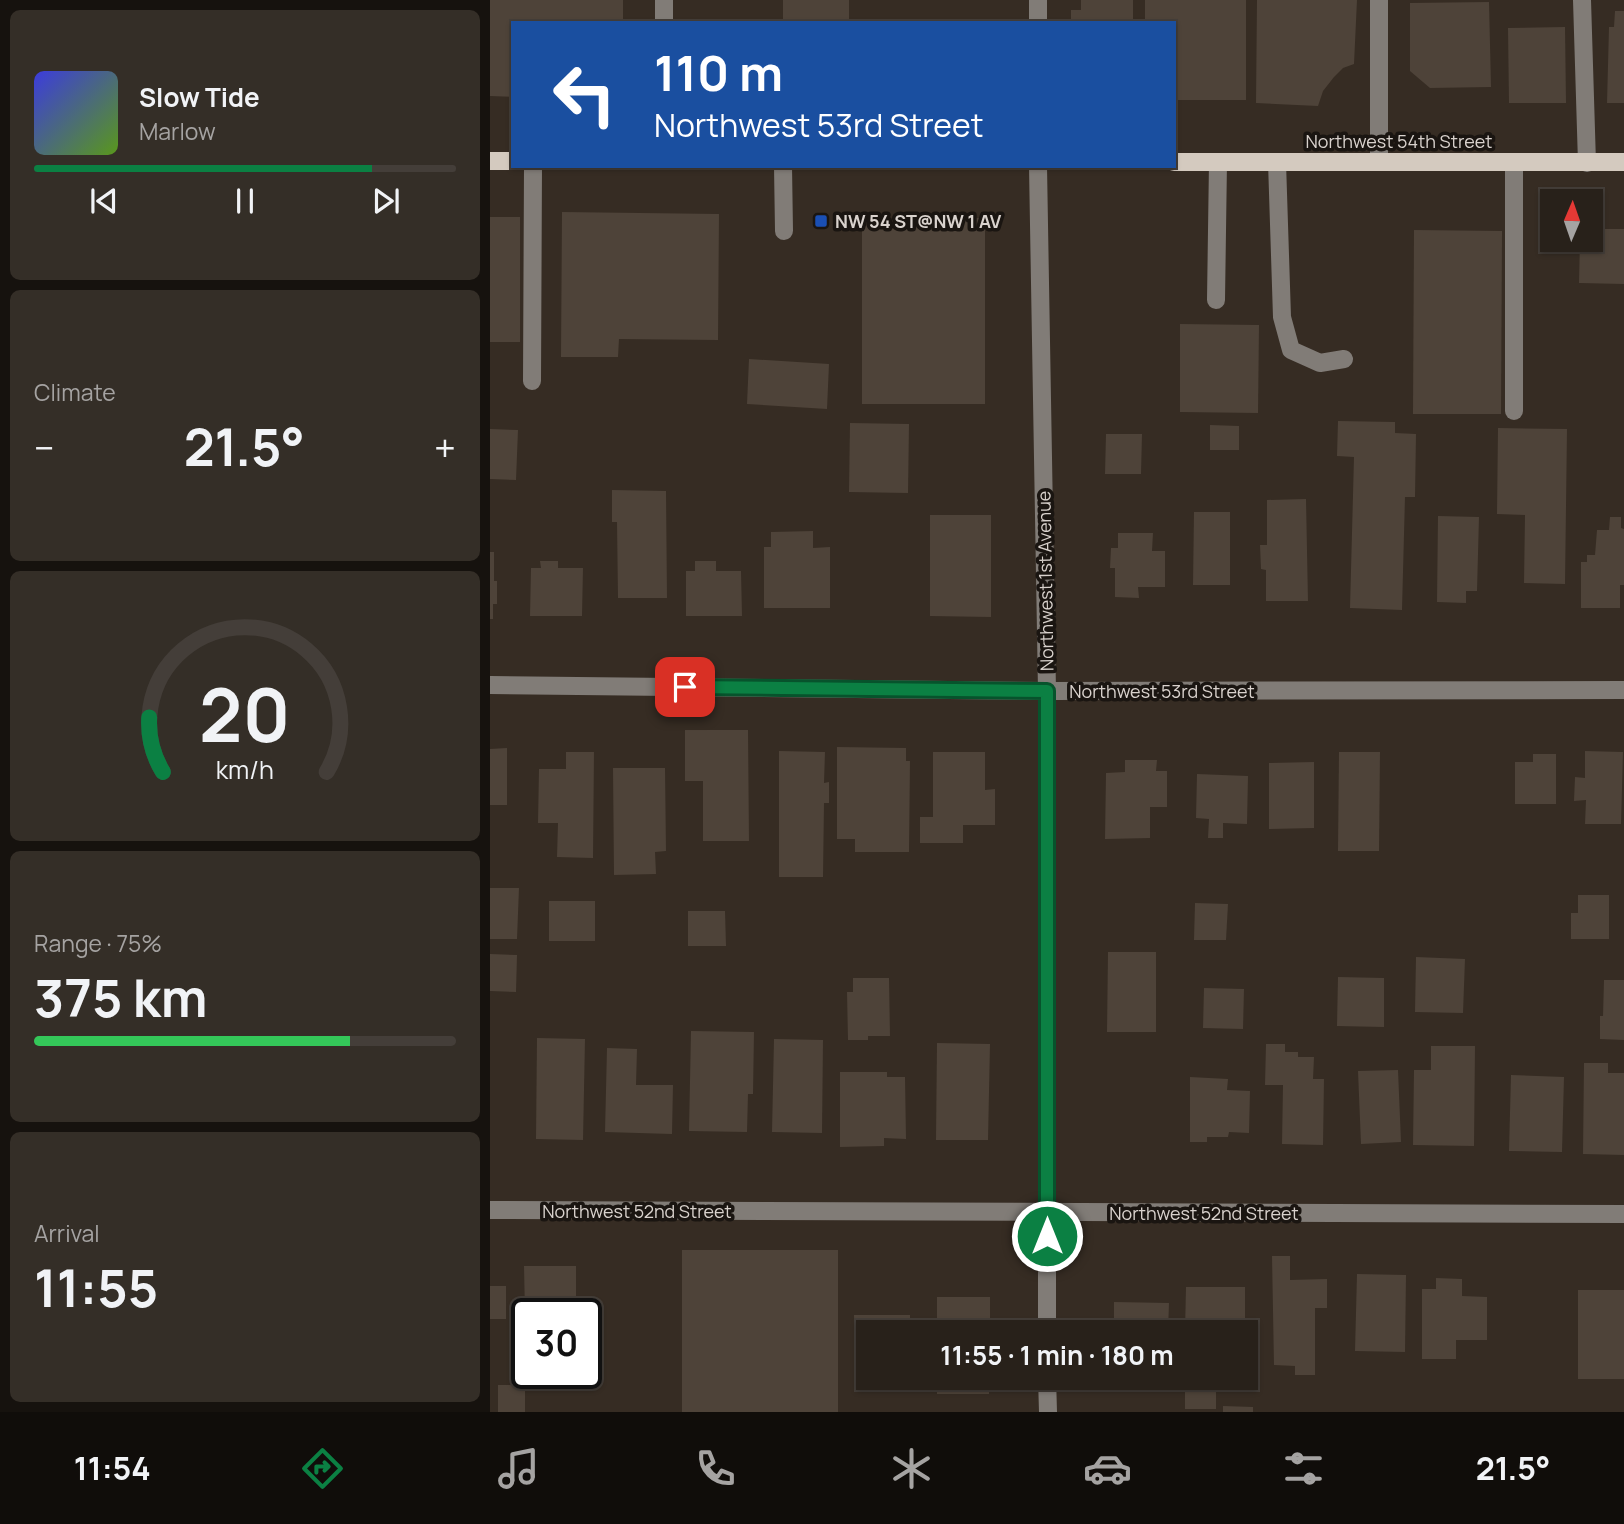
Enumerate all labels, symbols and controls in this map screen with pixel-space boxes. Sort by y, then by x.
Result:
text: 110 m [654,39,783,106]
icon: left [539,49,630,140]
text: Slow Tide [139,79,260,115]
text: Northwest 53rd Street [654,103,984,147]
text: Marlow [139,115,216,147]
street label: Northwest 54th Street [1306,129,1492,153]
icon: previous [85,182,123,220]
icon: pause [226,182,264,220]
icon: next [367,182,405,220]
north arrow [1540,189,1603,252]
map controls [1540,189,1603,252]
place label: NW 54 ST@NW 1 AV [835,209,1002,233]
marker: NW 54 ST@NW 1 AV [813,213,829,229]
text: Climate [34,376,116,408]
text: 21.5° [184,411,305,482]
text: − [34,421,55,473]
text: + [434,421,456,473]
street label: Northwest 1st Avenue [1031,491,1059,671]
pin [655,657,715,717]
text: 20 [199,664,291,764]
icon: arrive [666,668,704,706]
street label: Northwest 53rd Street [1069,679,1255,703]
text: km/h [216,752,274,787]
text: Range · 75% [34,927,162,959]
text: 375 km [34,962,208,1033]
street label: Northwest 52nd Street [542,1199,732,1223]
position arrow [1010,1199,1084,1273]
street label: Northwest 52nd Street [1109,1201,1299,1225]
text: Arrival [34,1217,100,1249]
text: 11:55 [34,1252,158,1323]
speed limit sign: 30 [511,1298,602,1389]
text: 11:55 · 1 min · 180 m [940,1337,1174,1373]
icon: directions [298,1444,347,1493]
icon: music [494,1444,543,1493]
icon: phone [691,1444,740,1493]
icon: climate [887,1444,936,1493]
icon: car [1083,1444,1132,1493]
icon: filters [1279,1444,1328,1493]
text: 11:54 [74,1446,151,1490]
text: 21.5° [1476,1446,1550,1490]

